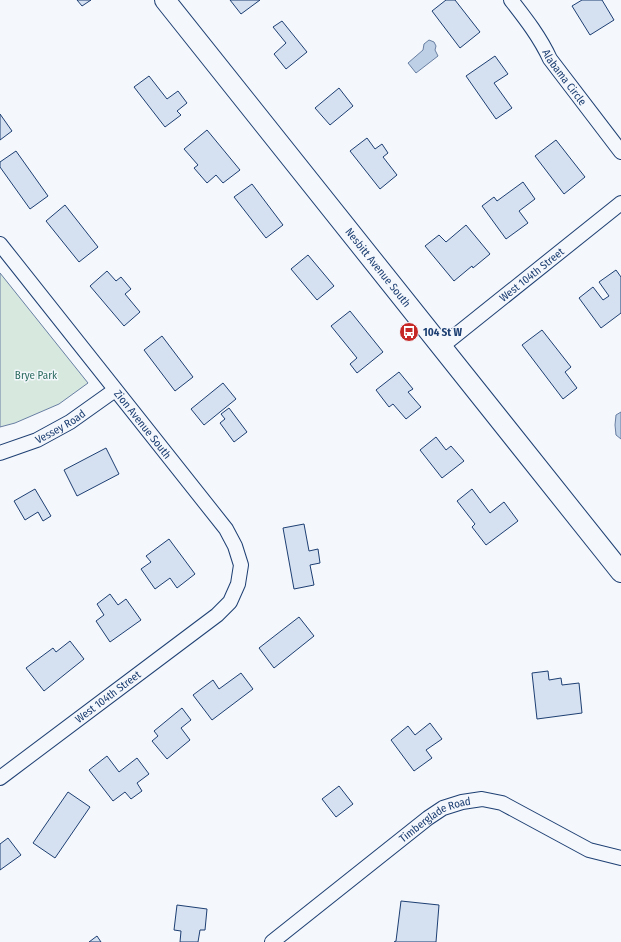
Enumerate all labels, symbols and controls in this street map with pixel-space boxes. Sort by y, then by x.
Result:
street label: Alabama Circle [540,47,589,108]
street label: Nesbitt Avenue South [343,225,414,310]
street label: West 104th Street [497,245,567,304]
bus stop icon: 104 St W [398,321,420,343]
place label: 104 St W [423,326,462,339]
park label: Brye Park [15,369,58,382]
street label: Zion Avenue South [112,387,174,461]
street label: Vessey Road [33,407,88,446]
street label: West 104th Street [73,668,144,726]
street label: Timberglade Road [397,794,471,845]

